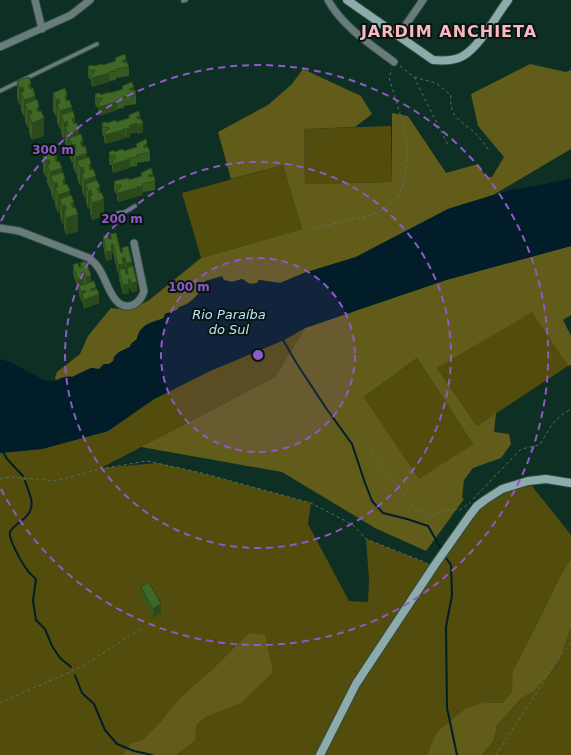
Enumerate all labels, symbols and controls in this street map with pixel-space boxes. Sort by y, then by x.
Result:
district label: JARDIM ANCHIETA [360,22,537,41]
text: 300 m [32,143,74,157]
text: 200 m [101,212,143,226]
text: 100 m [168,280,210,294]
water label: Rio Paraíba do Sul [192,307,266,337]
centre of rings [251,348,265,362]

